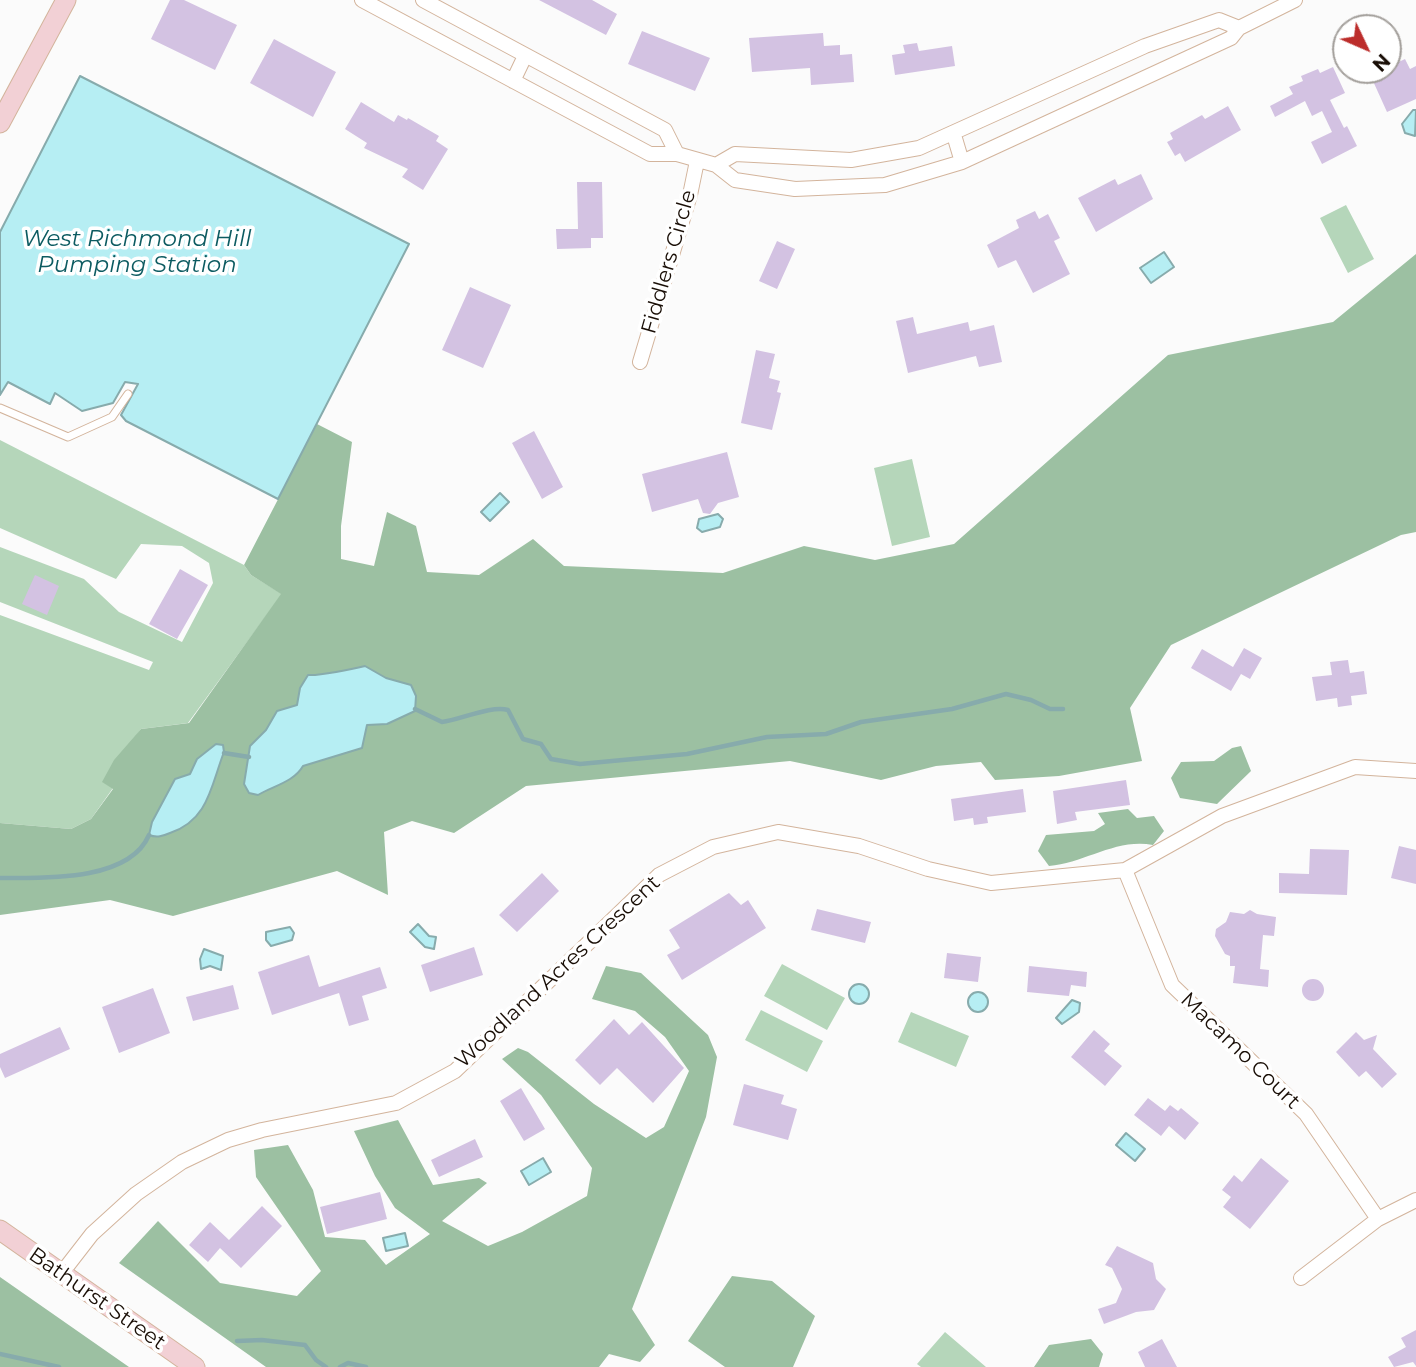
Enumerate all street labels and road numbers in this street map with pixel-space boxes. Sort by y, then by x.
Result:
street label: Fiddlers Circle [636,187,702,337]
street label: Woodland Acres Crescent [450,870,666,1074]
street label: Macamo Court [1175,988,1305,1114]
street label: Bathurst Street [24,1242,170,1356]

